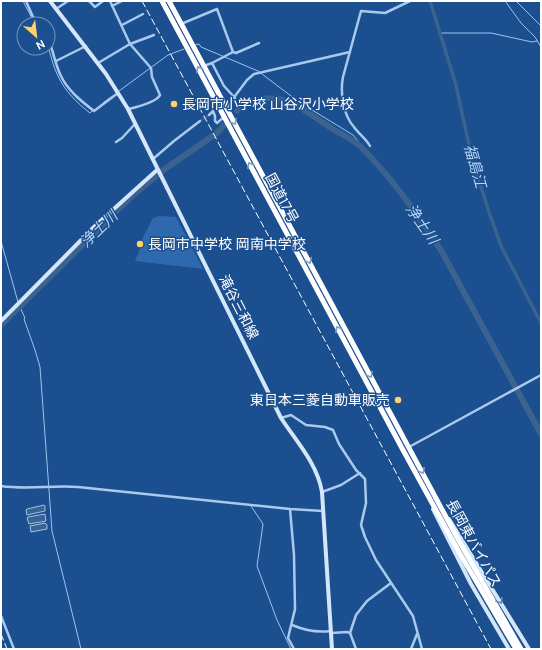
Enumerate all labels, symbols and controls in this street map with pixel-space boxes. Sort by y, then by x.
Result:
north arrow [16,16,56,56]
text: N [34,37,48,53]
one-way arrow [196,66,204,74]
place label: 長岡市小学校 山谷沢小学校 [182,95,354,113]
marker: 長岡市小学校 山谷沢小学校 [169,99,179,109]
one-way arrow [229,118,236,125]
water label: 福島江 [459,142,491,192]
one-way arrow [248,162,255,169]
street label: 国道17号 [261,170,303,226]
water label: 浄土川 [401,200,444,250]
water label: 浄土川 [76,205,124,252]
place label: 長岡市中学校 岡南中学校 [148,235,306,253]
marker: 長岡市中学校 岡南中学校 [135,239,145,249]
one-way arrow [304,256,312,264]
street label: 滝谷三和線 [215,272,263,342]
one-way arrow [335,326,343,333]
one-way arrow [365,371,373,379]
place label: 東日本三菱自動車販売 [250,391,390,409]
marker: 東日本三菱自動車販売 [393,395,403,405]
one-way arrow [417,467,425,475]
street label: 長岡東バイパス [442,496,506,590]
one-way arrow [495,597,503,604]

